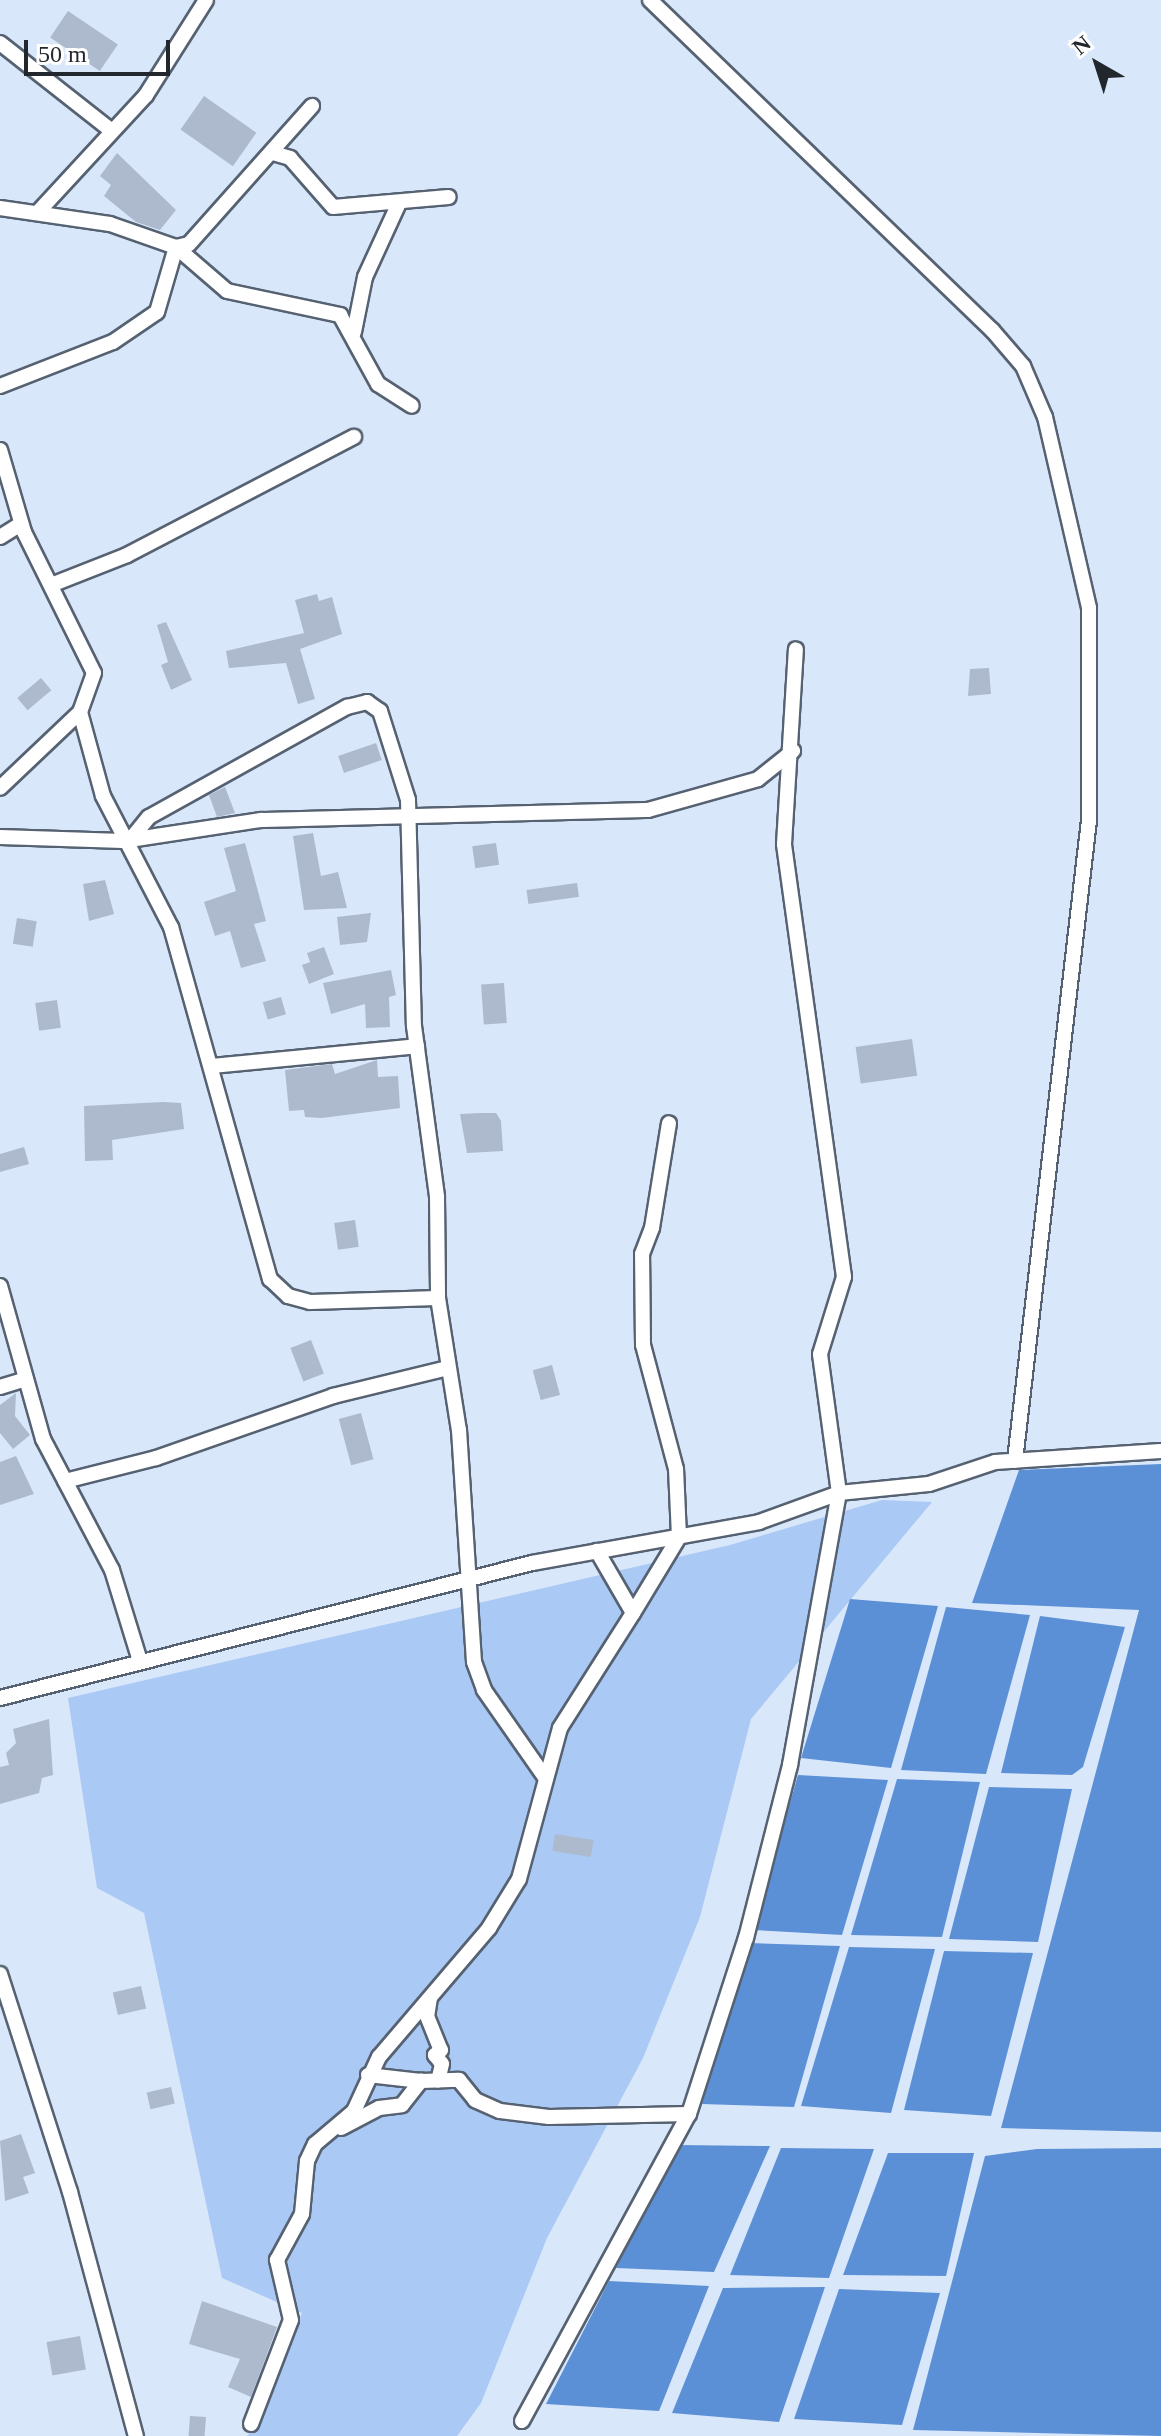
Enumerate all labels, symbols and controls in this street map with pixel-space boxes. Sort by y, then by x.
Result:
scale bar [28,24,174,74]
north arrow [1057,24,1137,104]
text: N [1068,30,1096,60]
text: 50 m [38,41,87,67]

